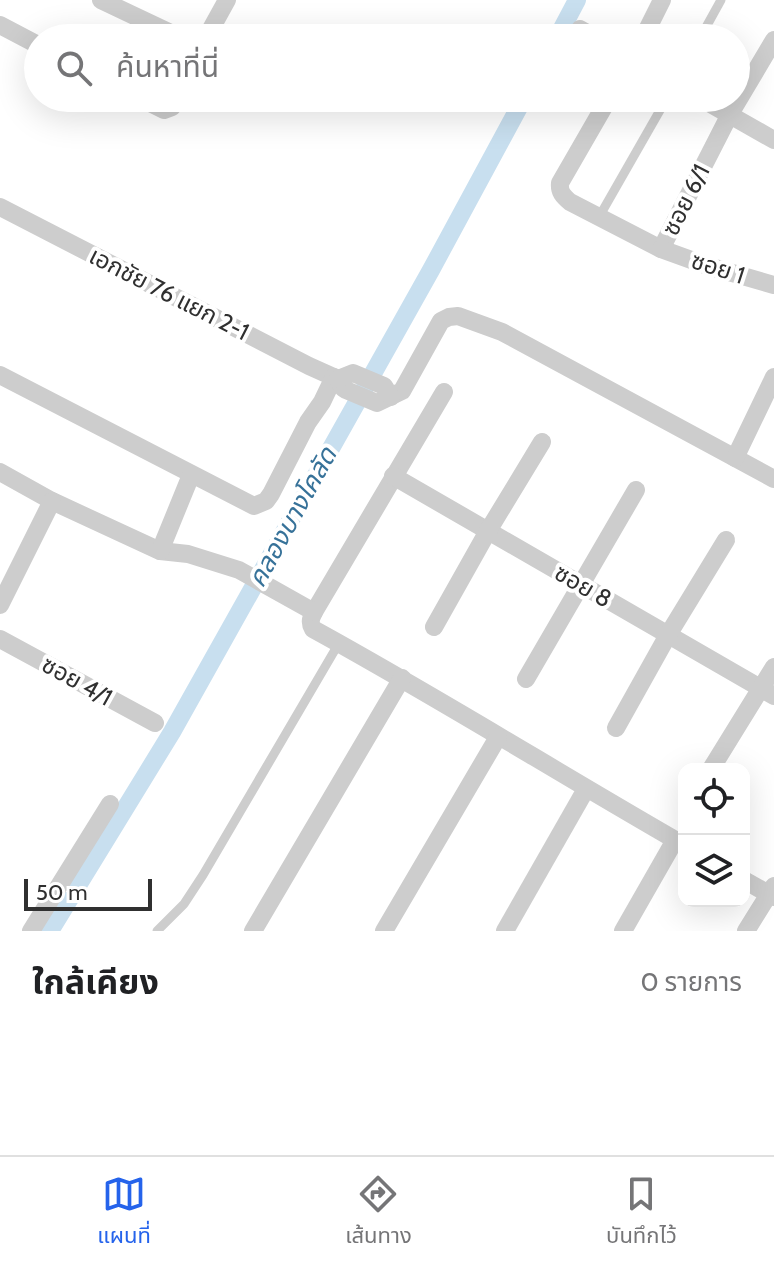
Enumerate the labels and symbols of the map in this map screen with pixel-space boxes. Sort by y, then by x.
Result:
street label: ซอย 6/1 [655,159,716,240]
street label: เอกชัย 76 แยก 2-1 [85,241,254,346]
street label: ซอย 1 [688,245,749,290]
water label: คลองบางโคลัด [241,441,344,592]
street label: ซอย 8 [549,558,617,613]
street label: ซอย 4/1 [37,649,118,712]
scale bar [24,875,152,911]

